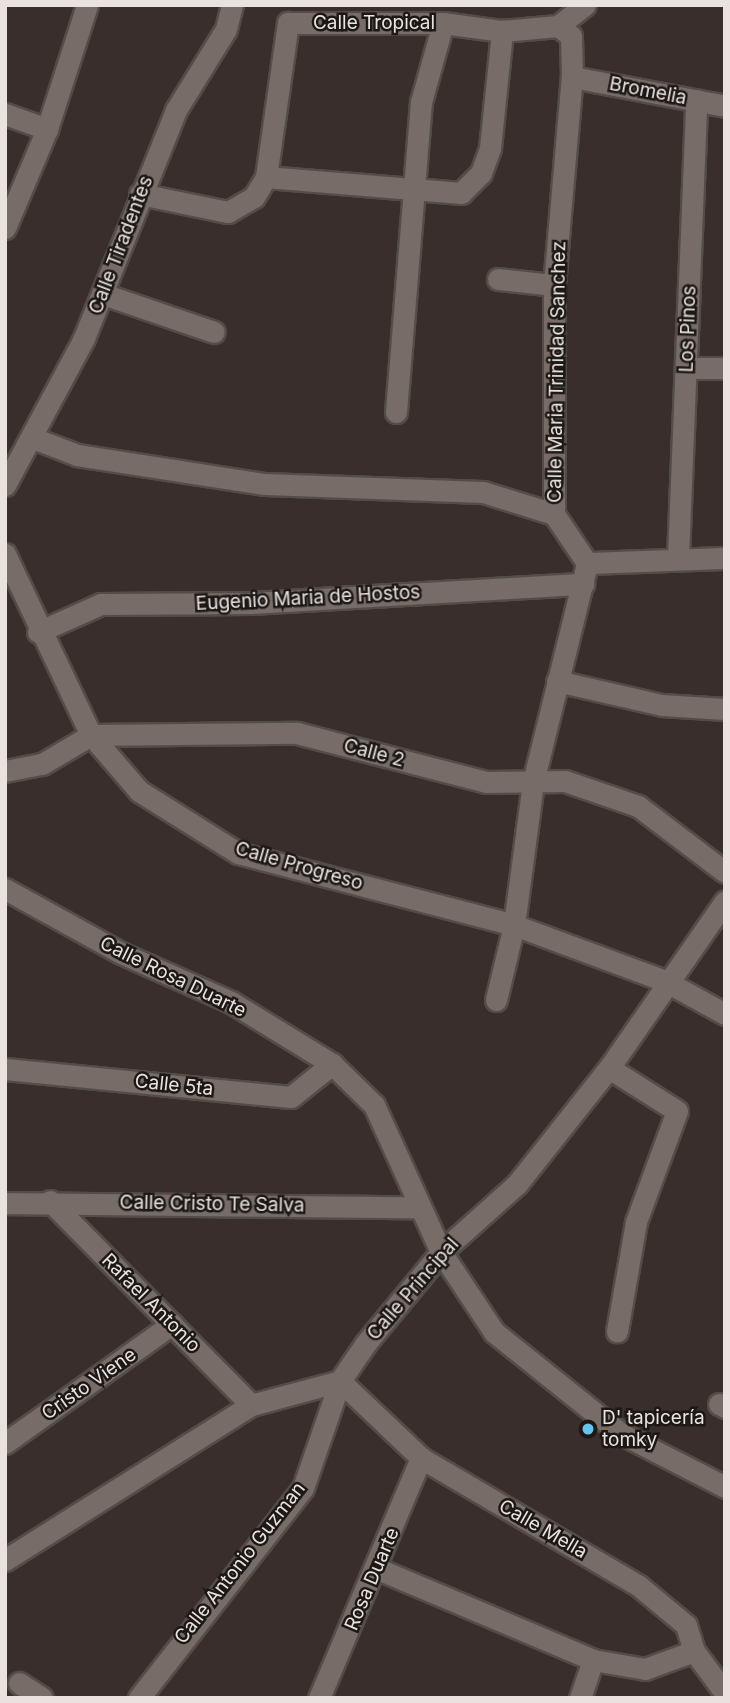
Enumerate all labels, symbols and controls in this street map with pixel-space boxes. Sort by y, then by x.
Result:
street label: Calle Tropical [313,12,435,34]
street label: Bromelia [607,72,689,110]
street label: Calle Tiradentes [84,173,158,317]
street label: Calle Maria Trinidad Sanchez [543,241,571,503]
street label: Los Pinos [675,285,701,373]
street label: Eugenio Maria de Hostos [195,581,421,615]
street label: Calle 2 [341,734,407,772]
street label: Calle Progreso [233,837,365,895]
street label: Calle Rosa Duarte [96,932,250,1022]
street label: Calle 5ta [134,1070,214,1100]
street label: Calle Cristo Te Salva [119,1191,305,1217]
street label: Calle Principal [362,1233,464,1345]
street label: Rafael Antonio [97,1249,205,1357]
street label: Cristo Viene [37,1343,141,1425]
place label: D' tapicería tomky [602,1407,705,1451]
marker: D' tapicería tomky [580,1421,596,1437]
street label: Calle Antonio Guzman [170,1478,310,1648]
street label: Calle Mella [495,1495,591,1563]
street label: Rosa Duarte [340,1524,404,1634]

